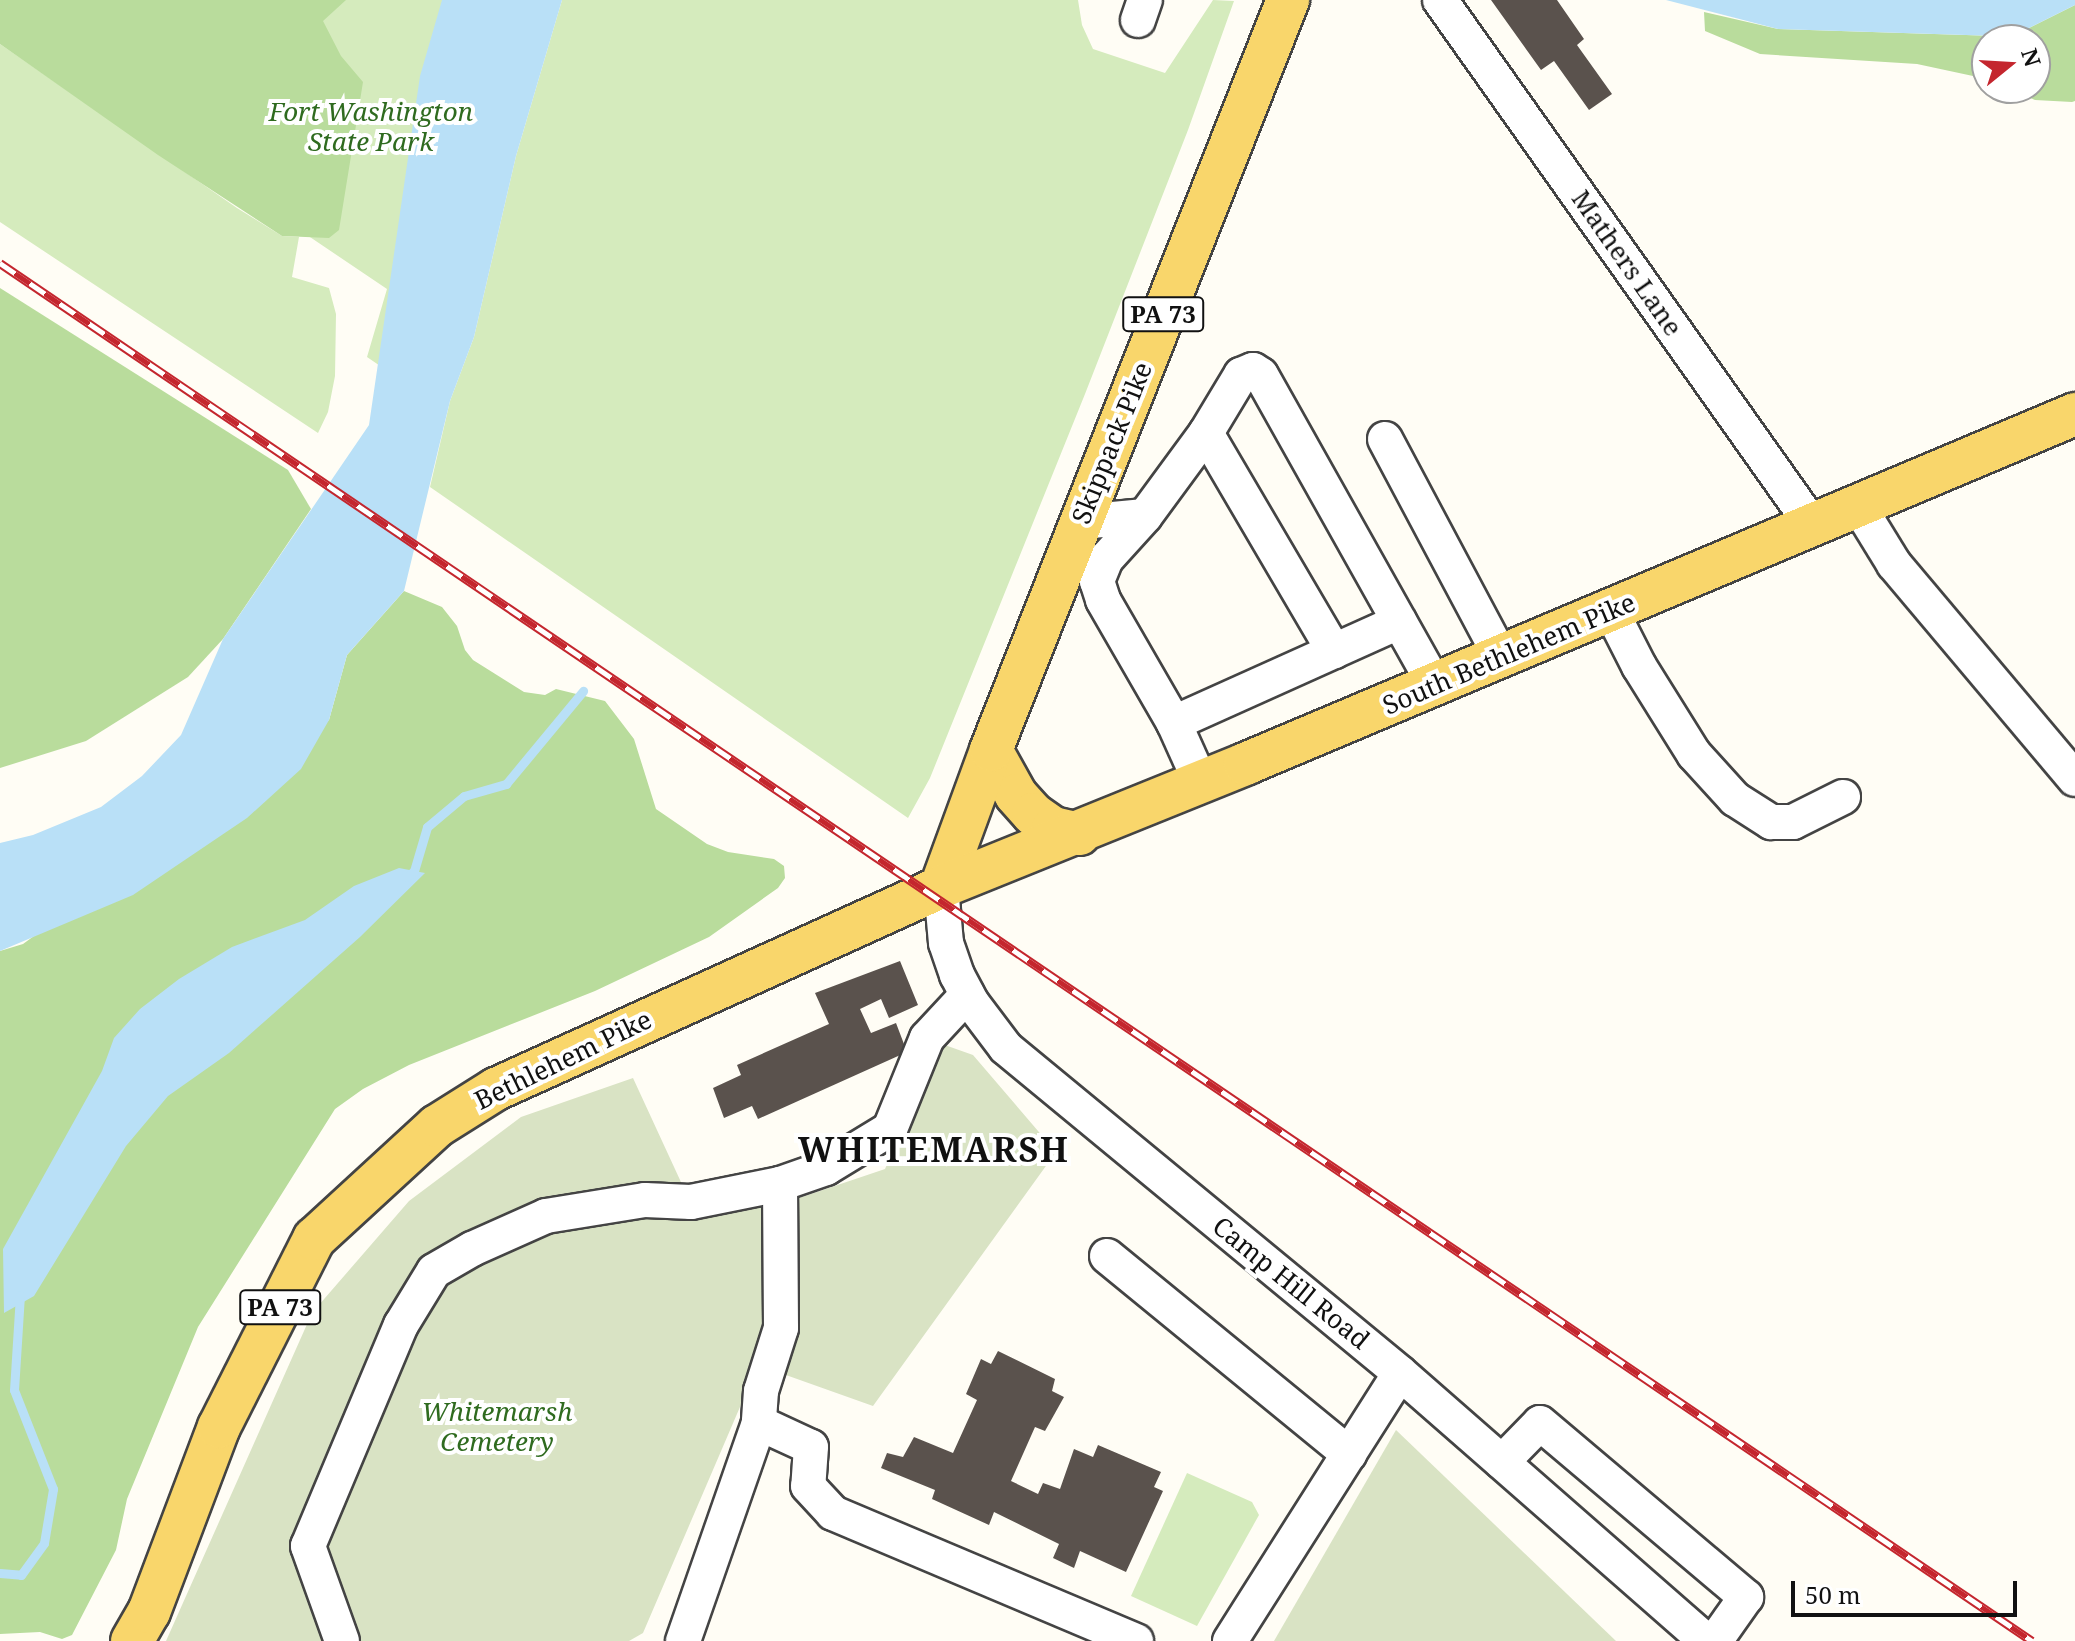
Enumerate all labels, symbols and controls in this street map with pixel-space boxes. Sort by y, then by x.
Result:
north arrow [1971,24,2051,104]
text: N [2015,44,2049,70]
park label: Fort Washington State Park [269,96,473,158]
street label: Mathers Lane [1565,184,1689,342]
road number: PA 73 [1121,294,1205,334]
street label: Skippack Pike [1065,358,1159,528]
street label: South Bethlehem Pike [1378,587,1640,721]
street label: Bethlehem Pike [469,1004,657,1116]
district label: WHITEMARSH [798,1130,1070,1170]
street label: Camp Hill Road [1206,1210,1376,1356]
road number: PA 73 [238,1287,322,1327]
park label: Whitemarsh Cemetery [421,1396,573,1458]
scale bar [1795,1565,2021,1615]
text: 50 m [1805,1578,1861,1611]

